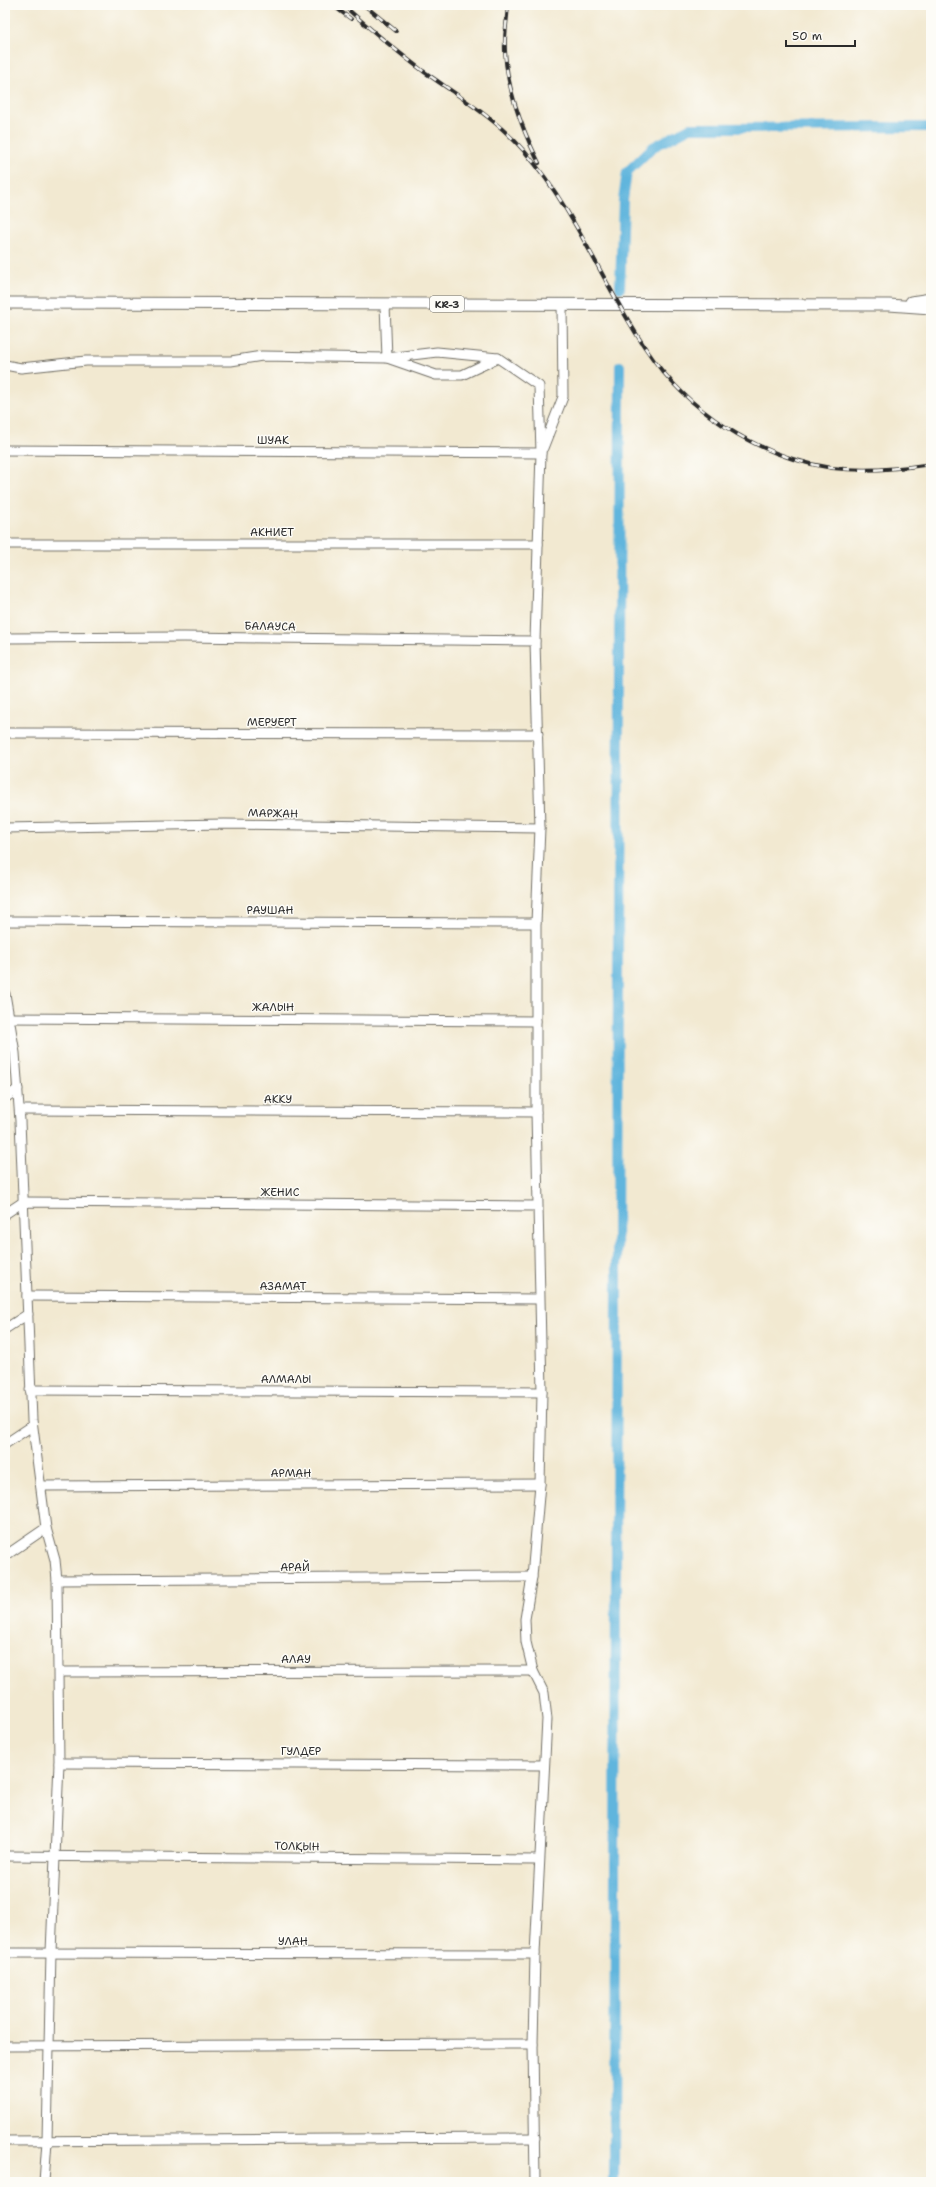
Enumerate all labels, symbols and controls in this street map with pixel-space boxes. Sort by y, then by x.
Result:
scale bar [786,22,855,48]
text: 50 m [792,28,822,44]
road number: KR-3 [430,296,464,312]
street label: ШУАК [257,433,289,448]
street label: АКНИЕТ [250,525,294,540]
street label: БАЛАУСА [244,619,296,634]
street label: МЕРУЕРТ [247,715,297,730]
street label: МАРЖАН [248,806,298,821]
street label: РАУШАН [246,903,294,918]
street label: ЖАЛЫН [252,1000,294,1015]
street label: АККУ [264,1092,292,1107]
street label: ЖЕНИС [261,1185,300,1200]
street label: АЗАМАТ [260,1279,307,1294]
street label: АЛМАЛЫ [261,1372,311,1387]
street label: АРМАН [271,1466,311,1481]
street label: АРАЙ [280,1559,310,1575]
street label: АЛАУ [281,1652,311,1667]
street label: ГУЛДЕР [281,1744,321,1759]
street label: ТОЛҚЫН [274,1839,320,1854]
street label: УЛАН [278,1934,308,1949]

